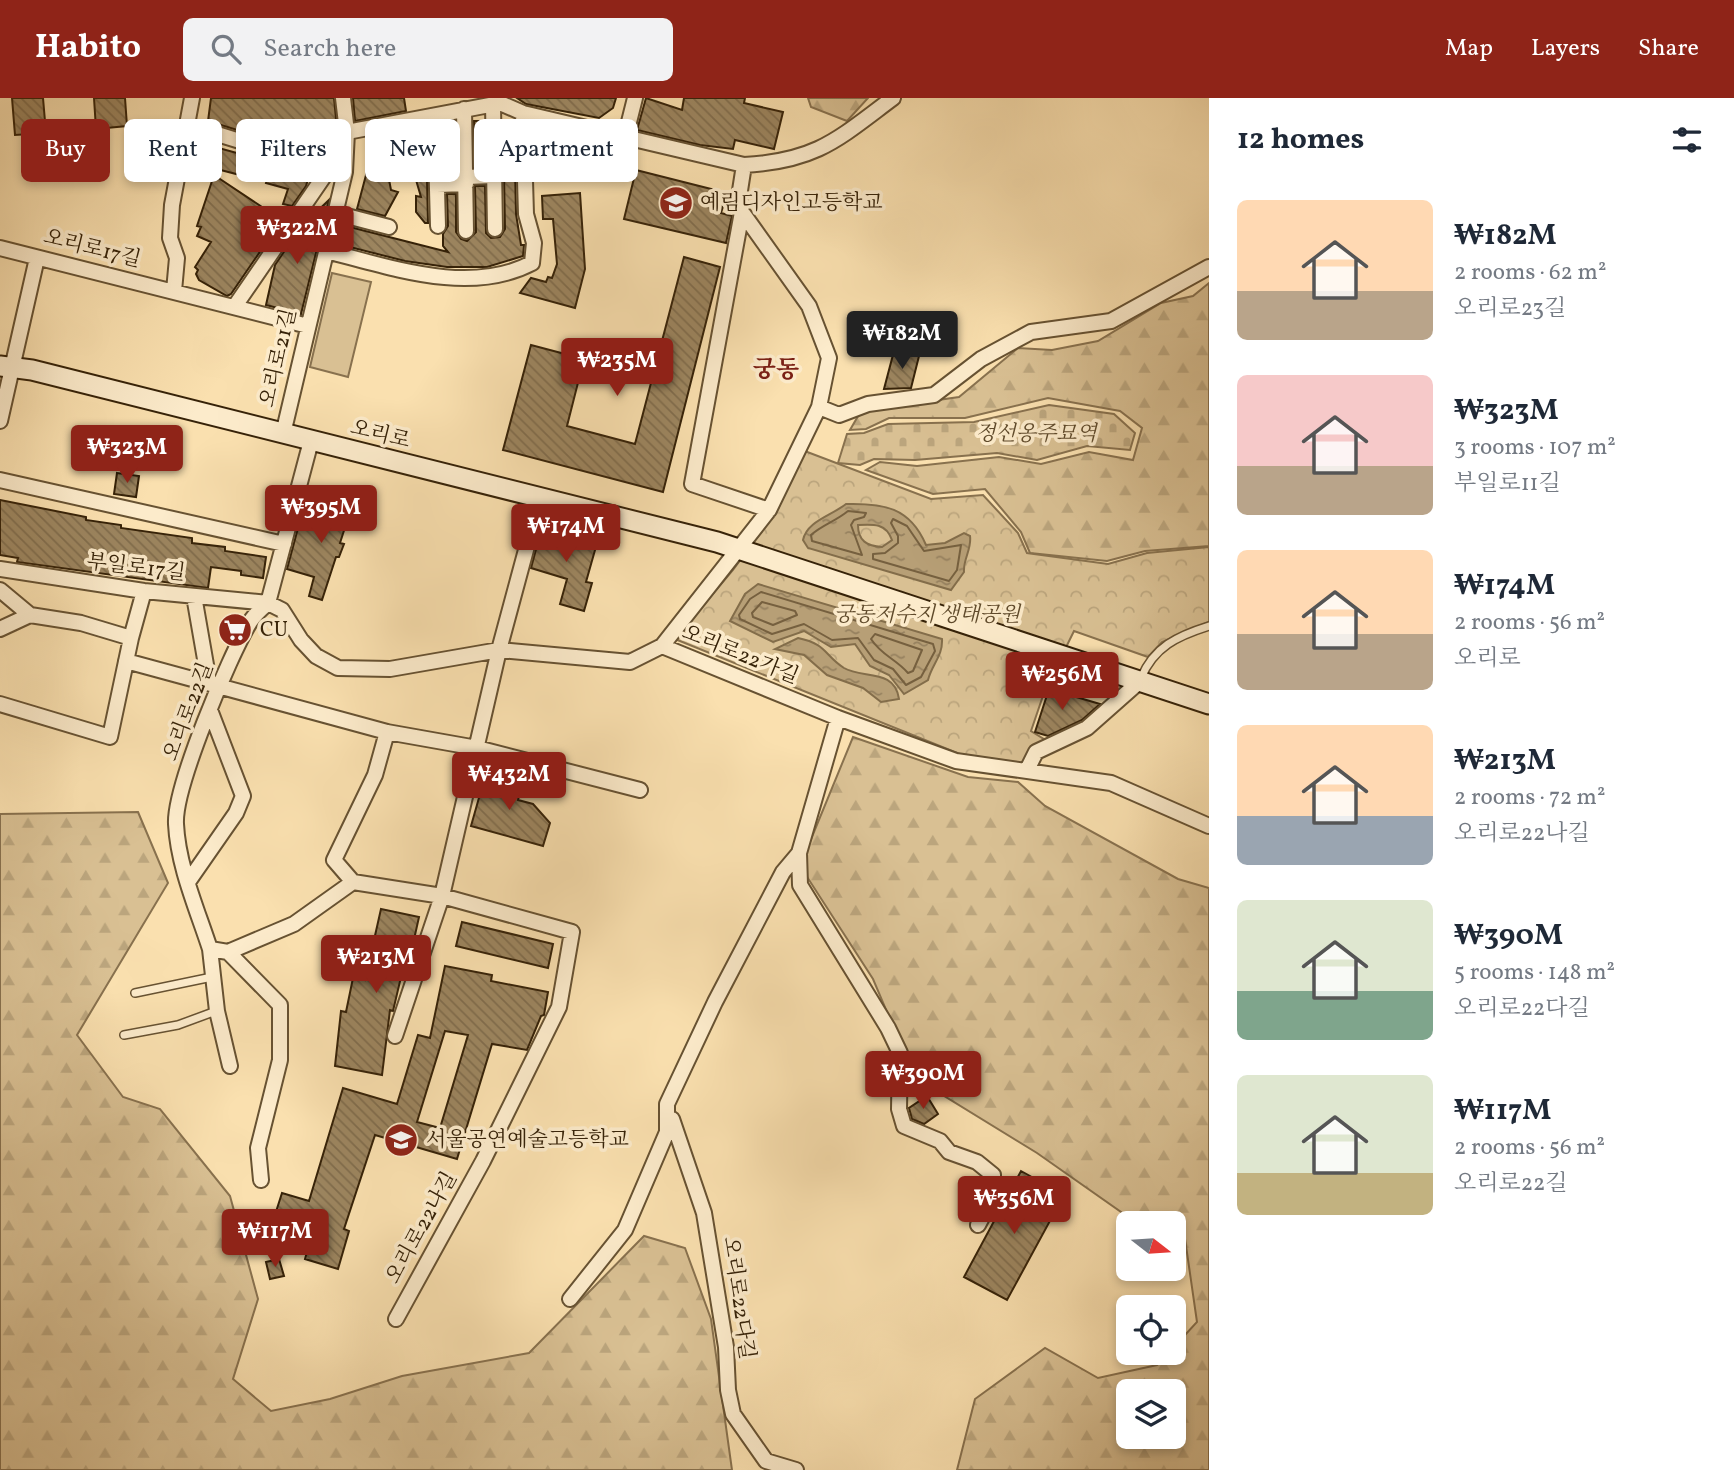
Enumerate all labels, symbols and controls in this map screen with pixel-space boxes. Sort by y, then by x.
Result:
search box [183,18,673,81]
text: Habito [35,26,141,72]
icon: search [207,30,245,68]
text: Search here [263,31,396,67]
text: Map [1445,32,1493,66]
text: Layers [1531,32,1600,66]
text: Share [1638,32,1699,66]
chip: Buy [21,119,110,182]
chip: Rent [124,119,222,182]
chip: Filters [236,119,351,182]
chip: New [365,119,460,182]
chip: Apartment [474,119,638,182]
text: 12 homes [1237,119,1364,161]
icon: filters [1668,121,1706,159]
school or university icon: 예림디자인고등학교 [657,184,695,222]
place label: 예림디자인고등학교 [700,189,883,218]
pin: ₩322M [248,206,346,266]
text: ₩322M [257,213,337,245]
text: ₩182M [1454,215,1557,257]
street label: 오리로17길 [40,223,144,275]
icon: home [1293,228,1377,312]
text: 2 rooms · 62 m² [1454,257,1606,289]
text: 오리로23길 [1454,293,1566,325]
street label: 오리로21길 [254,306,304,410]
pin: ₩182M [853,312,951,371]
text: ₩182M [863,318,941,350]
pin: ₩235M [568,338,666,398]
text: ₩235M [577,345,657,377]
district label: 궁동 [753,354,799,388]
text: ₩323M [1454,390,1559,432]
icon: home [1293,403,1377,487]
street label: 오리로 [347,414,413,456]
park label: 정선옹주묘역 [975,420,1099,449]
pin: ₩323M [78,426,176,485]
text: ₩323M [87,432,167,464]
text: 3 rooms · 107 m² [1454,432,1616,464]
text: 부일로11길 [1454,468,1561,500]
pin: ₩395M [272,486,370,545]
text: ₩395M [281,492,361,524]
pin: ₩174M [517,504,615,564]
text: ₩174M [527,511,605,543]
street label: 부일로17길 [85,548,187,588]
text: ₩174M [1454,565,1555,607]
icon: home [1293,578,1377,662]
park label: 궁동저수지 생태공원 [834,601,1022,630]
text: 2 rooms · 56 m² [1454,607,1605,639]
supermarket icon: CU [216,611,254,649]
place label: CU [260,616,288,645]
street label: 오리로22가길 [677,618,803,692]
text: 오리로 [1454,643,1521,675]
pin: ₩256M [1013,652,1111,712]
street label: 오리로22길 [157,658,221,766]
text: ₩256M [1022,659,1102,691]
text: ₩213M [1454,740,1556,782]
pin: ₩432M [460,752,558,812]
icon: home [1293,753,1377,837]
text: ₩432M [468,759,550,791]
text: 2 rooms · 72 m² [1454,782,1605,814]
text: 오리로22나길 [1454,818,1590,850]
text: ₩390M [1454,915,1563,957]
icon: home [1293,928,1377,1012]
pin: ₩213M [327,936,425,995]
text: ₩213M [337,942,415,974]
text: 5 rooms · 148 m² [1454,957,1615,989]
text: 오리로22다길 [1454,993,1590,1025]
pin: ₩390M [874,1052,972,1111]
text: ₩390M [881,1058,965,1090]
text: ₩117M [1454,1090,1551,1132]
icon: home [1293,1103,1377,1187]
school or university icon: 서울공연예술고등학교 [382,1121,420,1159]
place label: 서울공연예술고등학교 [426,1126,629,1155]
text: 2 rooms · 56 m² [1454,1132,1605,1164]
street label: 오리로22나길 [379,1167,465,1289]
text: 오리로22길 [1454,1168,1568,1200]
pin: ₩356M [965,1176,1063,1236]
text: ₩356M [974,1183,1054,1215]
pin: ₩117M [226,1210,324,1269]
north arrow [1116,1211,1186,1281]
map controls [1116,1211,1186,1449]
text: ₩117M [238,1216,312,1248]
street label: 오리로22다길 [715,1235,761,1361]
button: locate [1116,1295,1186,1365]
button: layers [1116,1379,1186,1449]

